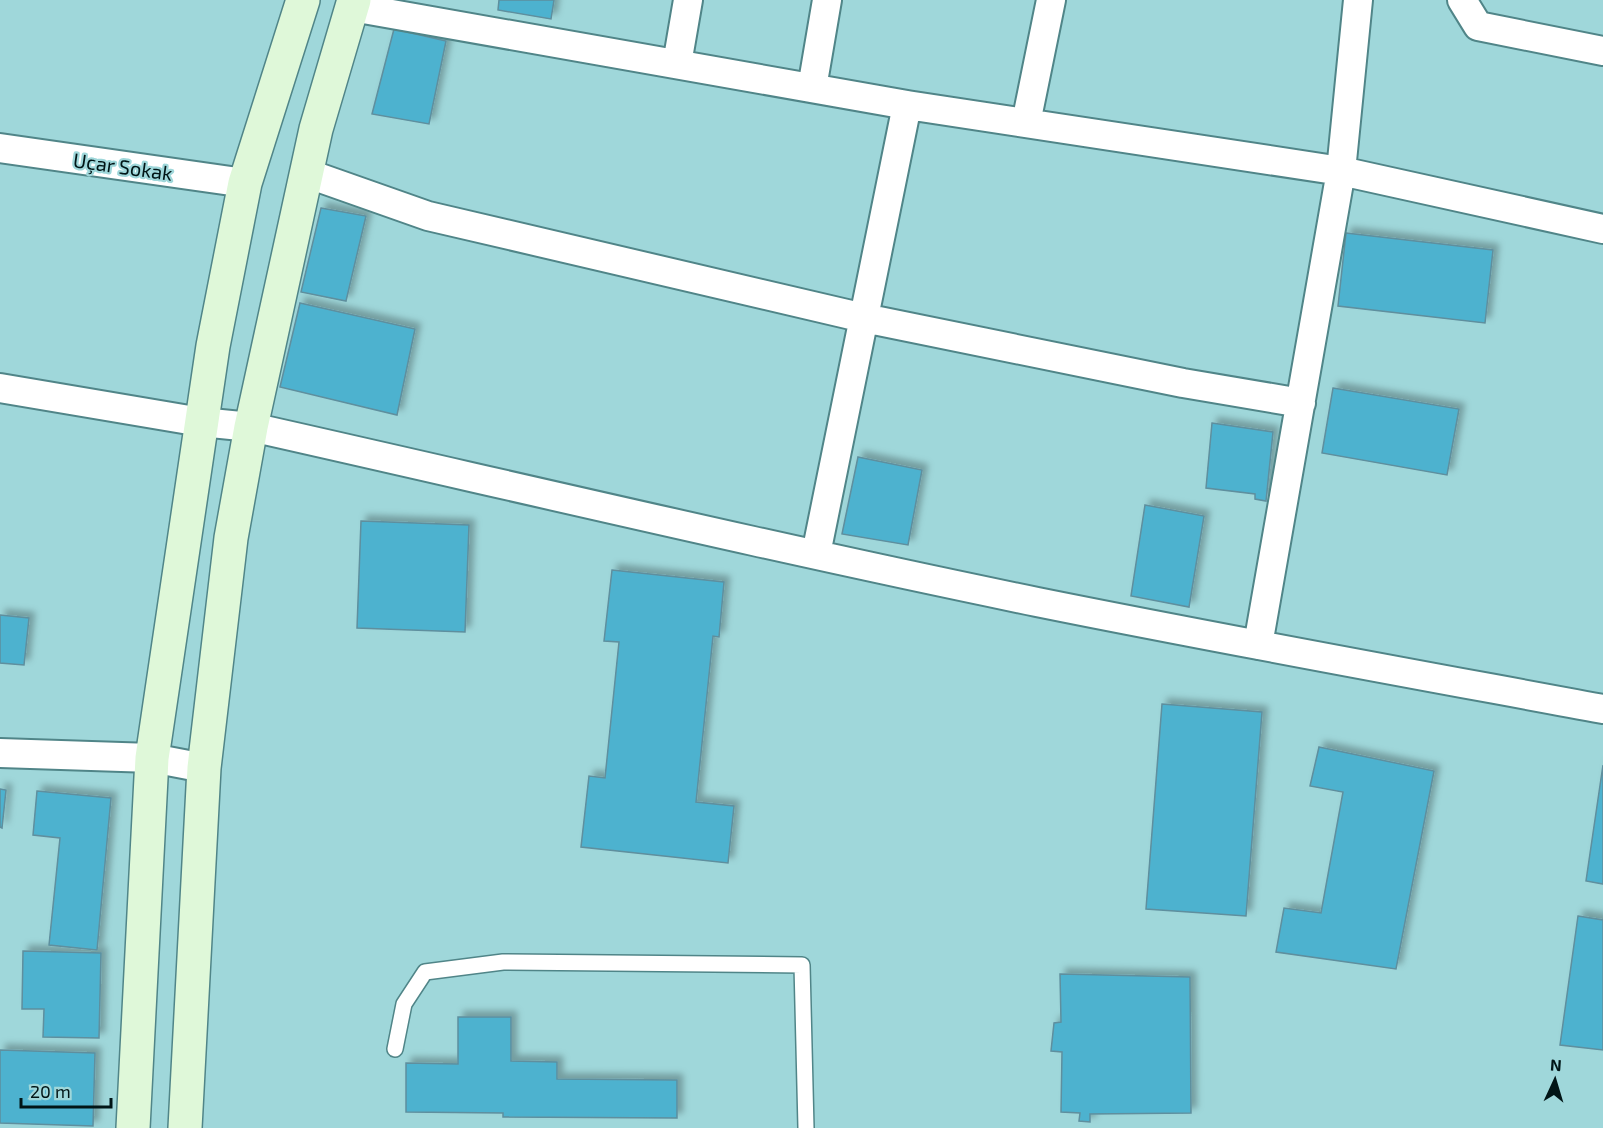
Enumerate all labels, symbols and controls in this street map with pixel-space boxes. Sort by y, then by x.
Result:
street label: Uçar Sokak [72,147,174,186]
north arrow [1525,1050,1585,1110]
text: N [1550,1055,1563,1074]
scale bar [21,1071,111,1109]
text: 20 m [30,1080,71,1102]

